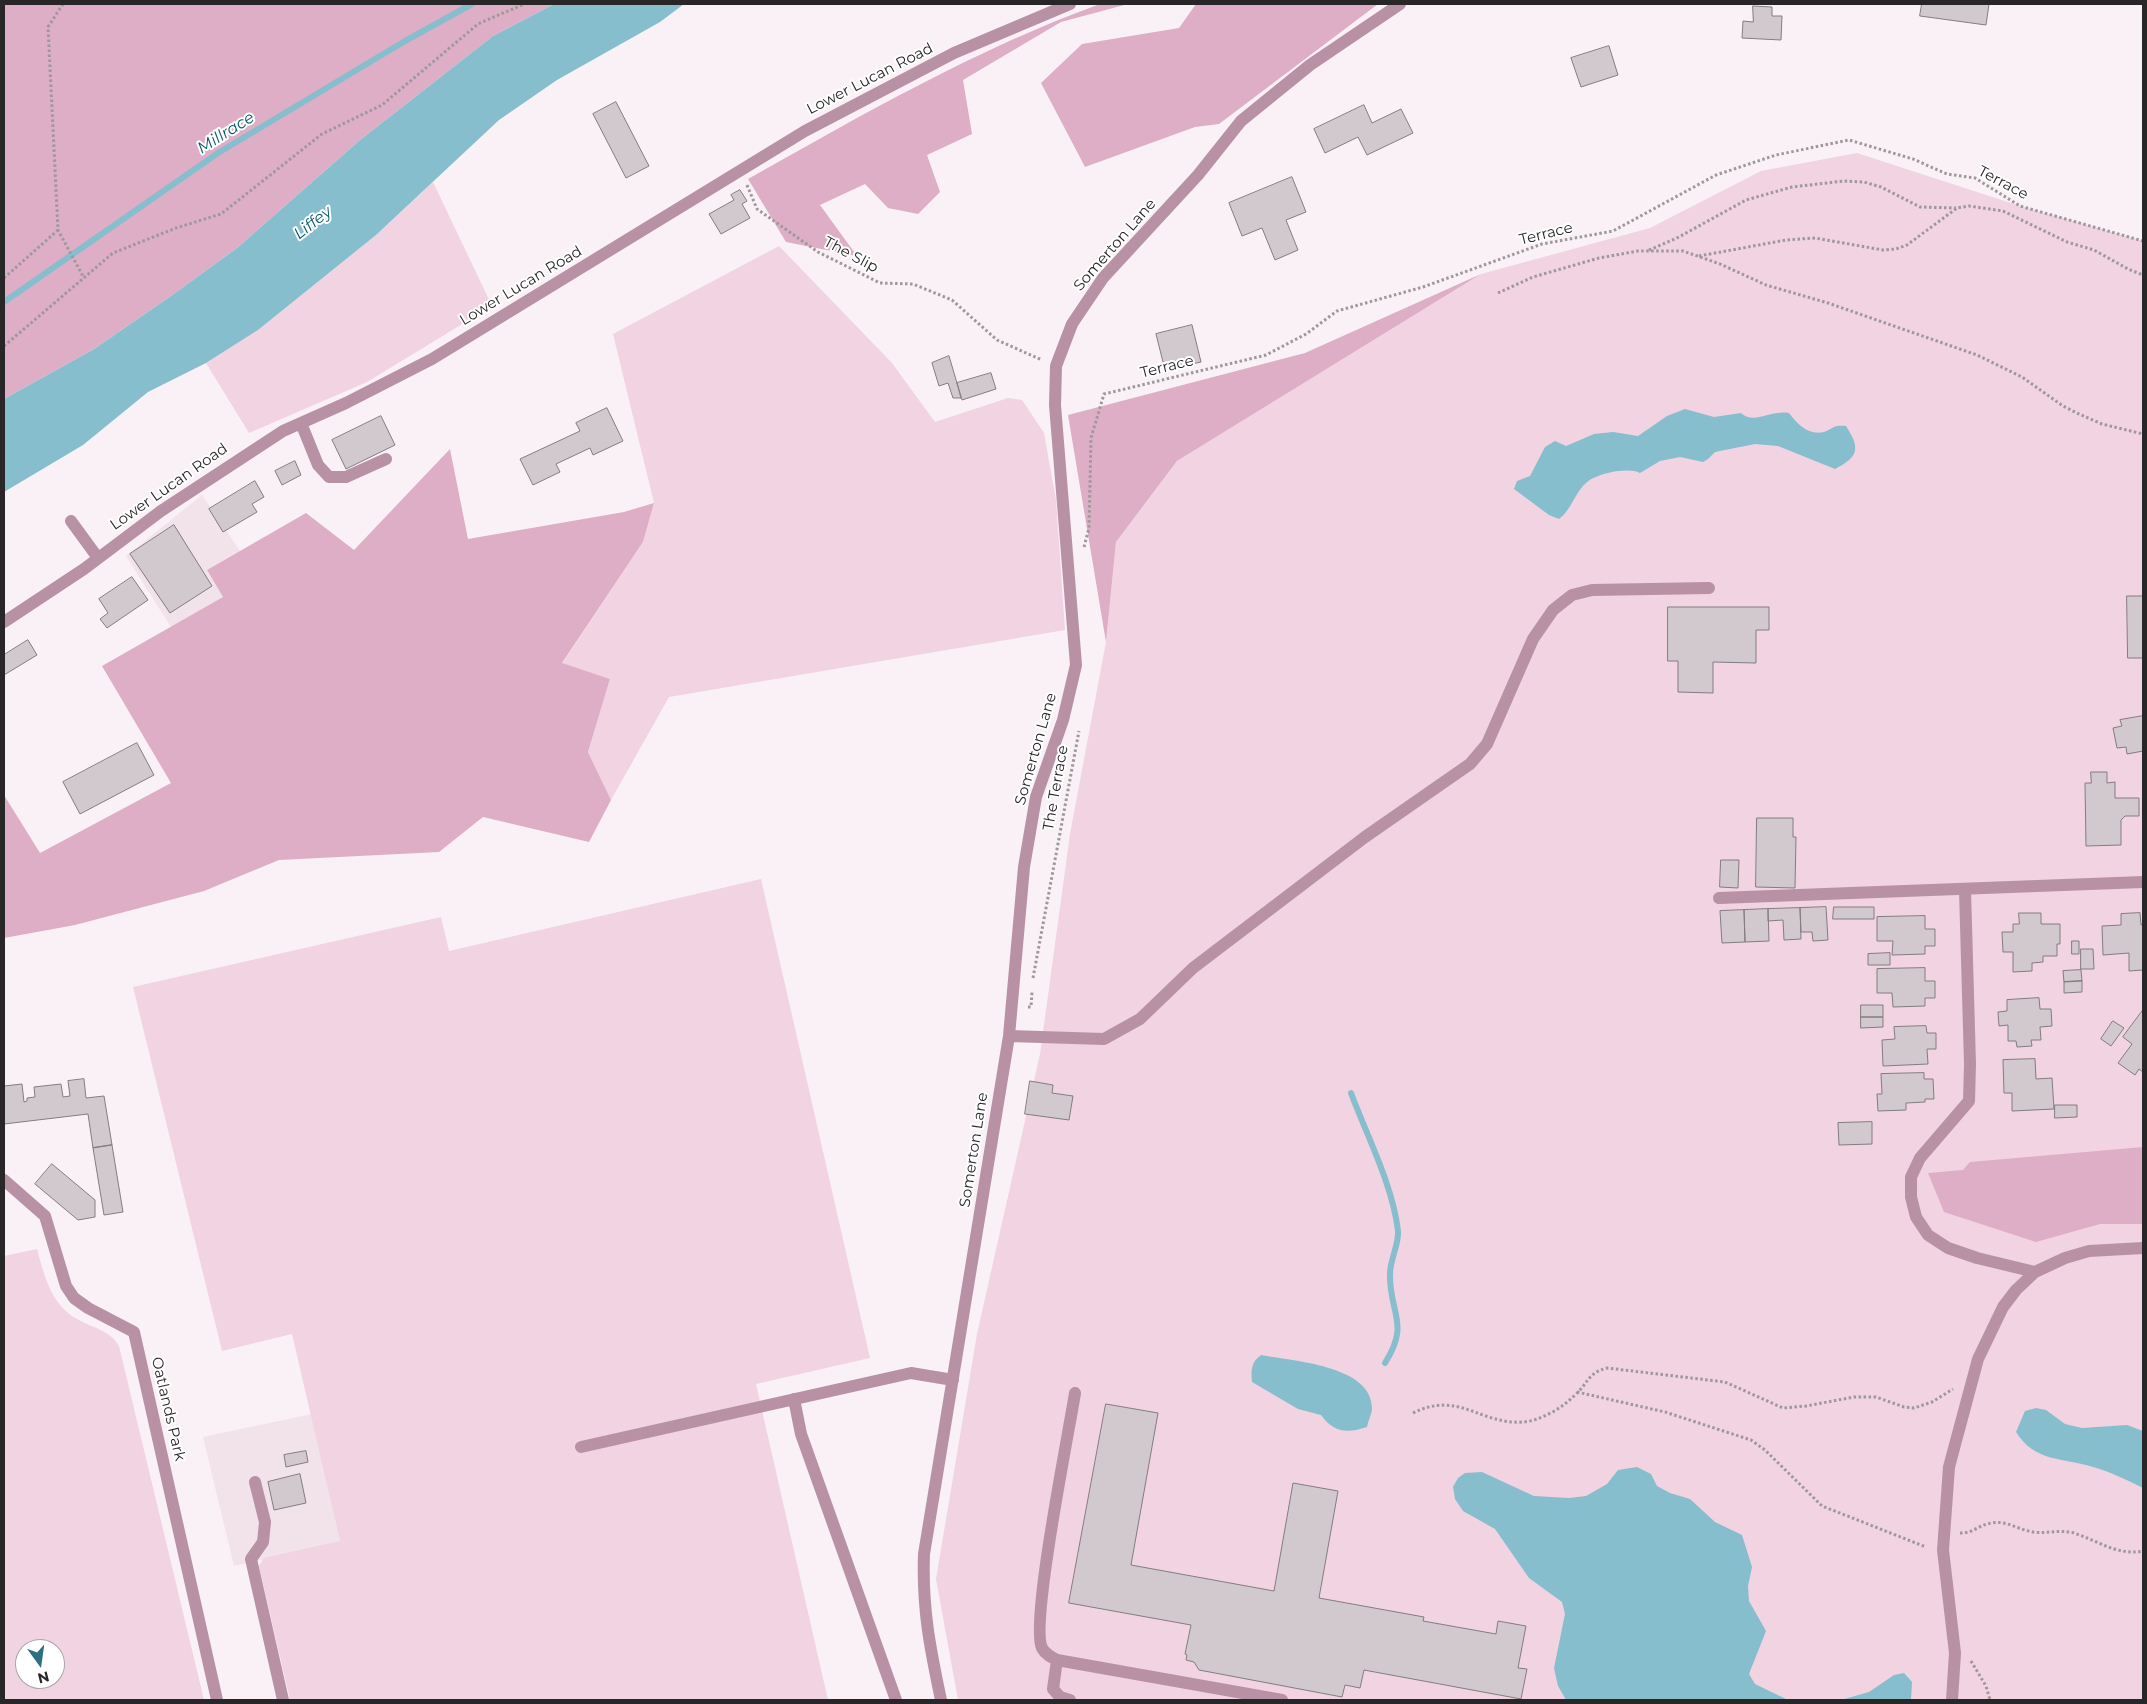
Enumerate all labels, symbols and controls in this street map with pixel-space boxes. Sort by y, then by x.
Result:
street label: Lower Lucan Road [804,39,936,119]
water label: Millrace [194,108,258,158]
street label: Terrace [1975,162,2031,204]
street label: Somerton Lane [1070,195,1160,295]
water label: Liffey [290,202,336,244]
street label: Terrace [1517,219,1575,249]
street label: The Slip [821,233,881,277]
street label: Lower Lucan Road [457,242,585,330]
street label: Terrace [1138,352,1196,382]
street label: Lower Lucan Road [107,440,231,534]
street label: Somerton Lane [1011,691,1061,807]
street label: The Terrace [1040,744,1072,832]
street label: Somerton Lane [956,1091,992,1209]
street label: Oatlands Park [147,1355,189,1463]
north arrow [15,1639,65,1689]
text: N [36,1667,51,1688]

